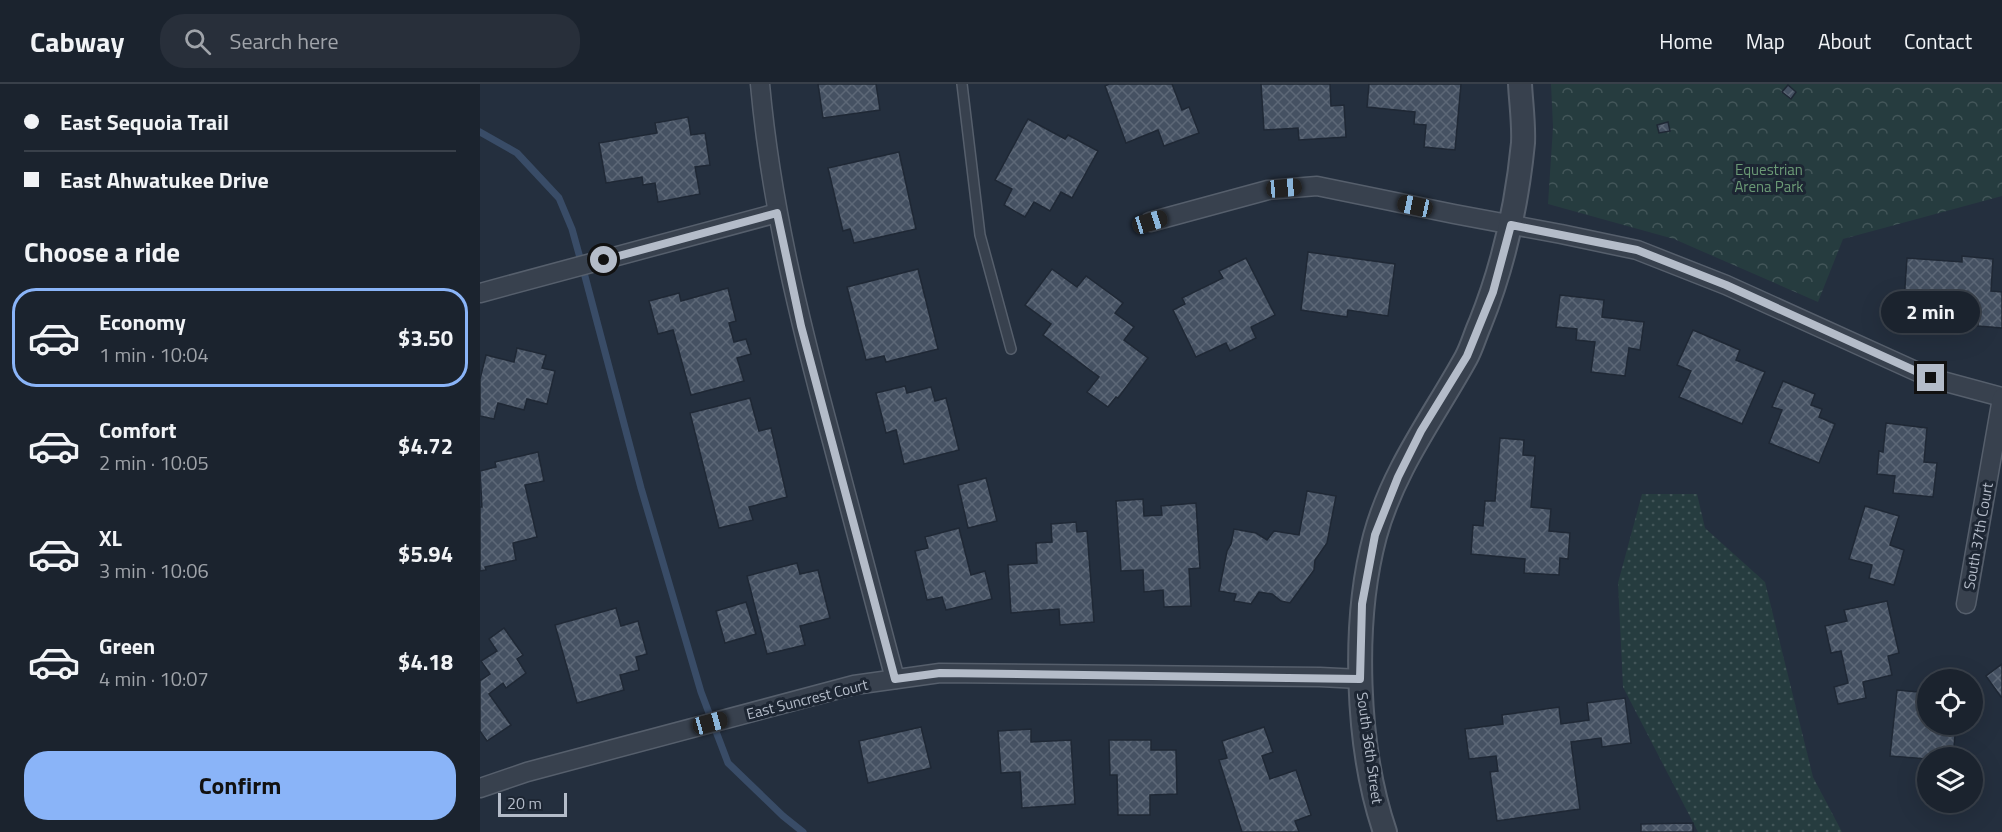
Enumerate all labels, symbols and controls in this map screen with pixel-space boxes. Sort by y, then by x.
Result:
search box [160,14,580,68]
text: Cabway [30,20,124,63]
text: Search here [229,24,339,58]
icon: search [181,25,214,58]
text: Home [1659,25,1713,57]
text: Map [1746,25,1785,57]
text: About [1818,25,1871,57]
text: Contact [1904,25,1972,57]
text: East Sequoia Trail [60,105,229,139]
park label: Equestrian Arena Park [1734,158,1804,198]
text: East Ahwatukee Drive [60,163,269,197]
car [1265,177,1303,199]
car [1396,193,1434,219]
car [1130,208,1170,236]
text: Choose a ride [24,231,180,272]
route start [590,246,617,273]
callout: 2 min [1882,291,1980,333]
text: 2 min [1906,296,1955,327]
text: Economy [99,305,186,339]
icon: car [27,311,81,365]
text: $3.50 [398,321,453,355]
text: 1 min · 10:04 [99,339,209,370]
route end [1917,364,1944,391]
text: Comfort [99,413,177,447]
icon: car [27,419,81,473]
text: $4.72 [398,429,453,463]
text: 2 min · 10:05 [99,447,209,478]
street label: South 37th Court [1957,480,1999,591]
text: XL [99,521,122,555]
icon: car [27,527,81,581]
text: $5.94 [398,537,453,571]
text: 3 min · 10:06 [99,555,209,586]
text: Green [99,629,155,663]
icon: car [27,635,81,689]
text: $4.18 [398,645,453,679]
text: 4 min · 10:07 [99,663,209,694]
map controls [1917,669,1983,813]
button: locate [1917,669,1983,735]
street label: East Suncrest Court [744,673,871,725]
street label: South 36th Street [1351,691,1389,806]
car [690,710,730,736]
button: layers [1917,747,1983,813]
button: Confirm [24,751,456,820]
scale bar [498,790,567,818]
text: 20 m [507,791,542,815]

